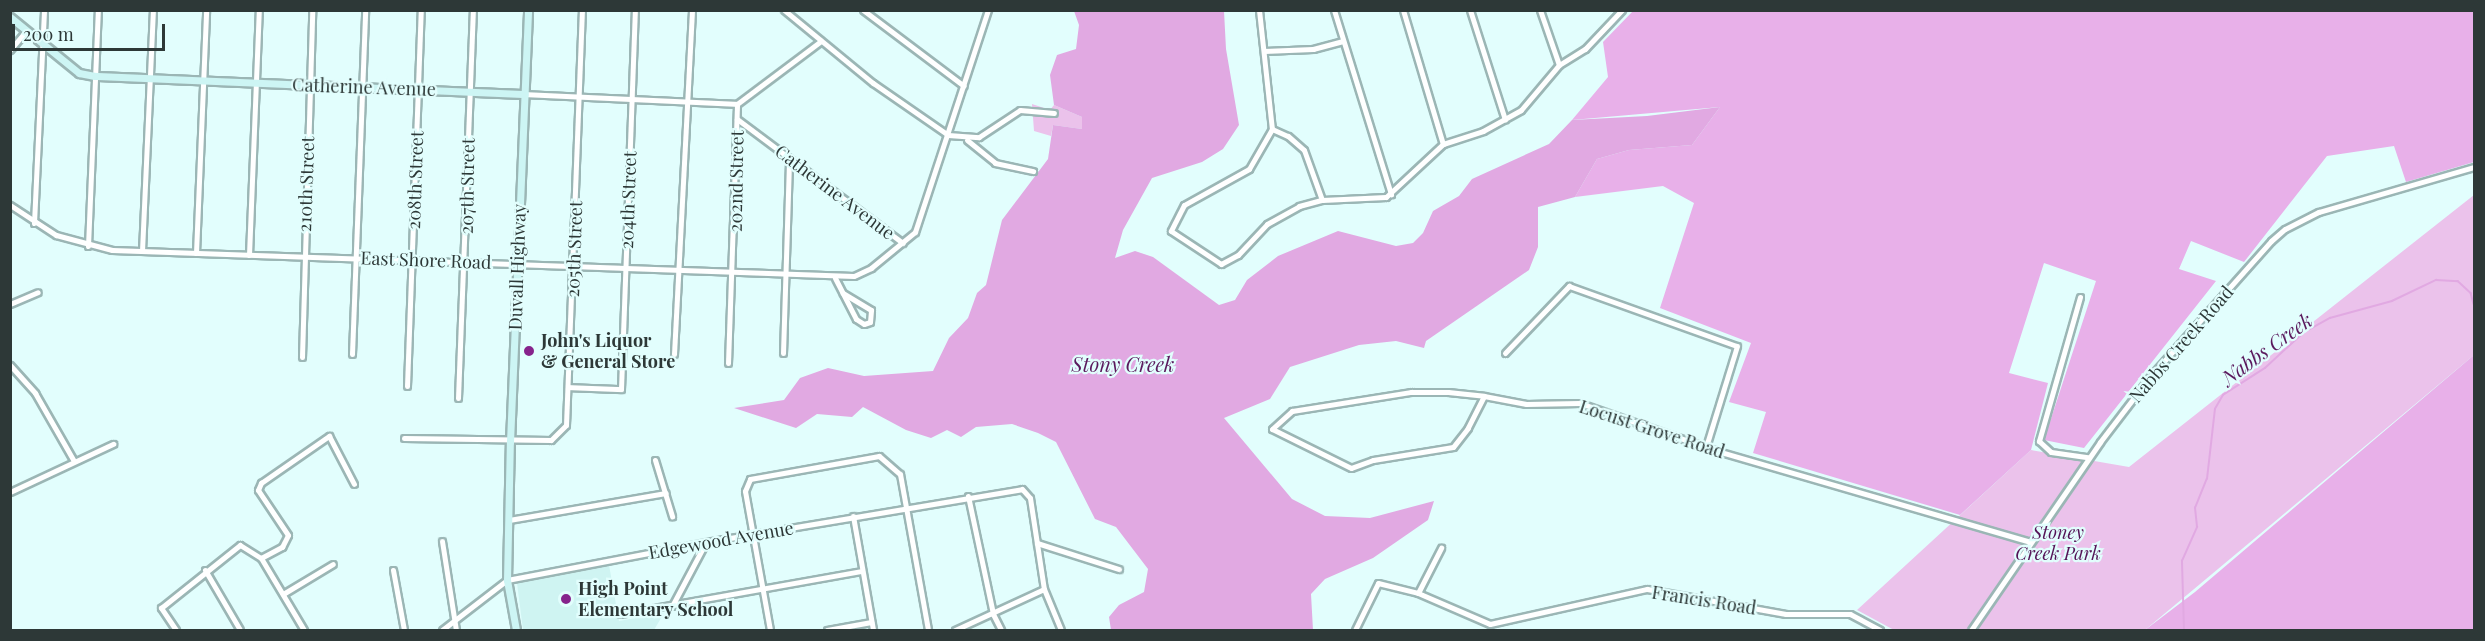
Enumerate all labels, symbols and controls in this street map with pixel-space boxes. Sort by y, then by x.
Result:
scale bar [15,12,168,50]
text: 200 m [23,22,74,46]
street label: Catherine Avenue [291,74,437,100]
street label: 208th Street [402,130,428,230]
street label: 202nd Street [724,130,748,232]
street label: 210th Street [294,136,318,232]
street label: 207th Street [455,138,479,234]
street label: Catherine Avenue [771,140,899,244]
street label: 204th Street [615,151,641,249]
street label: 205th Street [562,200,586,298]
street label: Duvall Highway [504,203,530,331]
street label: East Shore Road [360,247,492,273]
street label: Nabbs Creek Road [2124,281,2238,407]
water label: Nabbs Creek [2216,307,2316,389]
place label: John's Liquor & General Store [541,330,675,372]
marker: John's Liquor & General Store [522,344,536,358]
water label: Stony Creek [1072,351,1174,375]
street label: Locust Grove Road [1576,395,1728,463]
street label: Edgewood Avenue [646,517,796,563]
park label: Stoney Creek Park [2015,522,2101,564]
place label: High Point Elementary School [578,578,734,620]
street label: Francis Road [1650,581,1758,619]
marker: High Point Elementary School [559,592,573,606]

